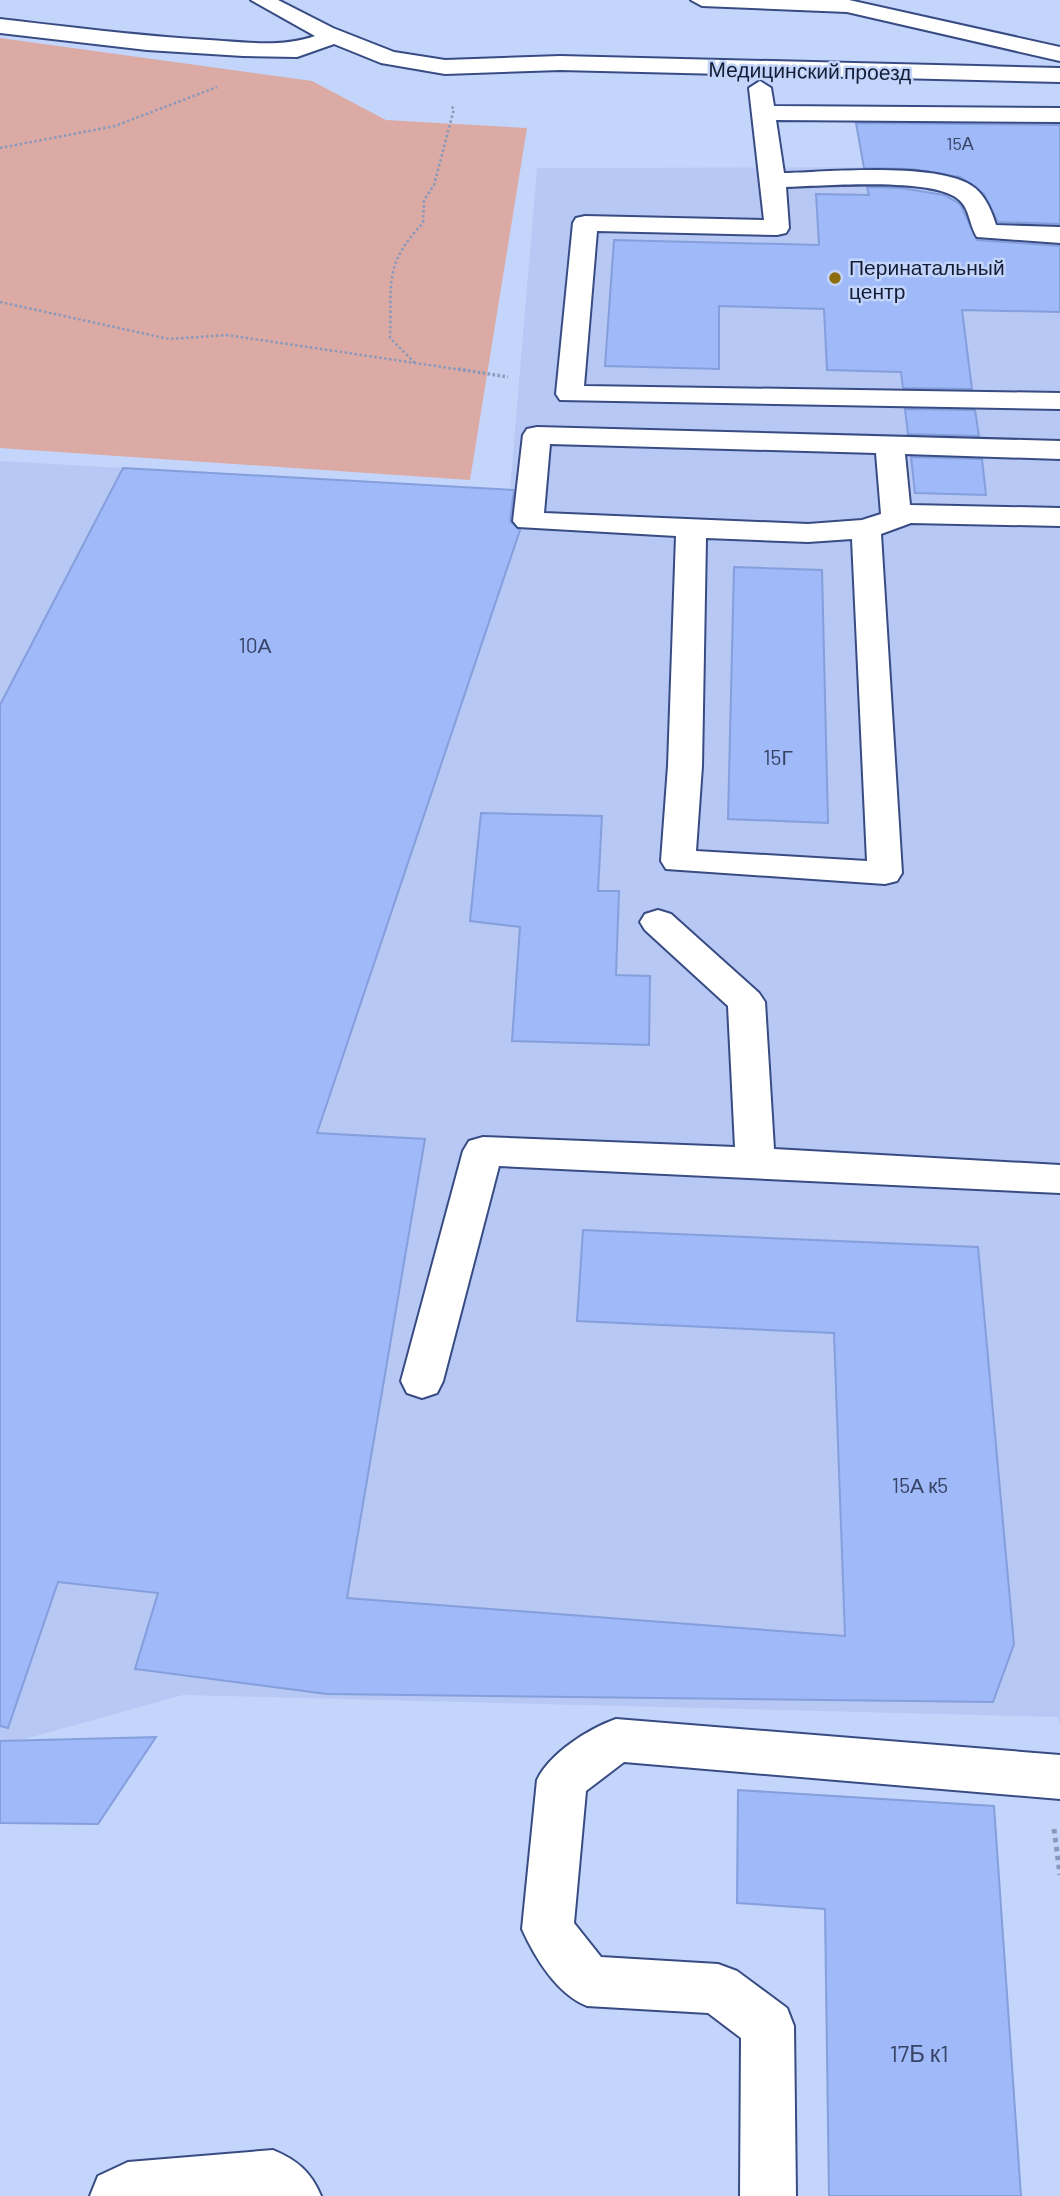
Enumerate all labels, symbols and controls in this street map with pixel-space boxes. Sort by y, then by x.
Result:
street label: Медицинский проезд [708,56,912,84]
house number: 15А [946,132,974,154]
place label: Перинатальный центр [849,254,1005,303]
marker: Перинатальный центр [827,270,843,286]
house number: 10А [238,632,272,657]
house number: 15Г [763,744,793,769]
house number: 15А к5 [892,1472,948,1497]
house number: 17Б к1 [889,2038,949,2067]

